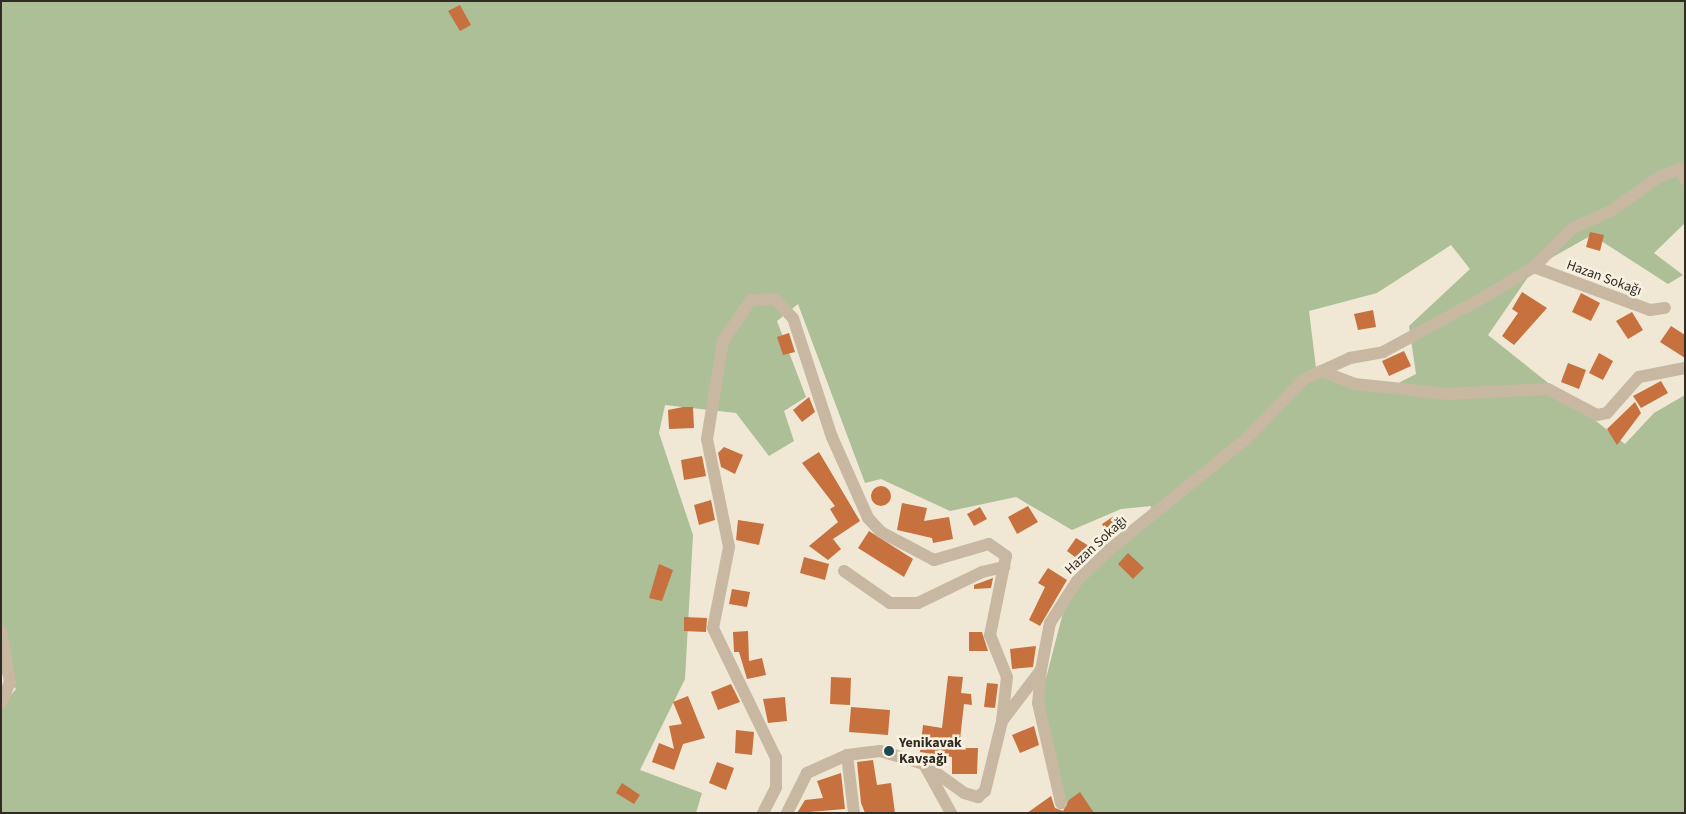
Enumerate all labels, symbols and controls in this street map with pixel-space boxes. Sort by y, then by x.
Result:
street label: Hazan Sokağı [1564,257,1644,299]
street label: Hazan Sokağı [1061,512,1131,578]
place label: Yenikavak Kavşağı [899,735,962,768]
marker: Yenikavak Kavşağı [883,745,895,757]

